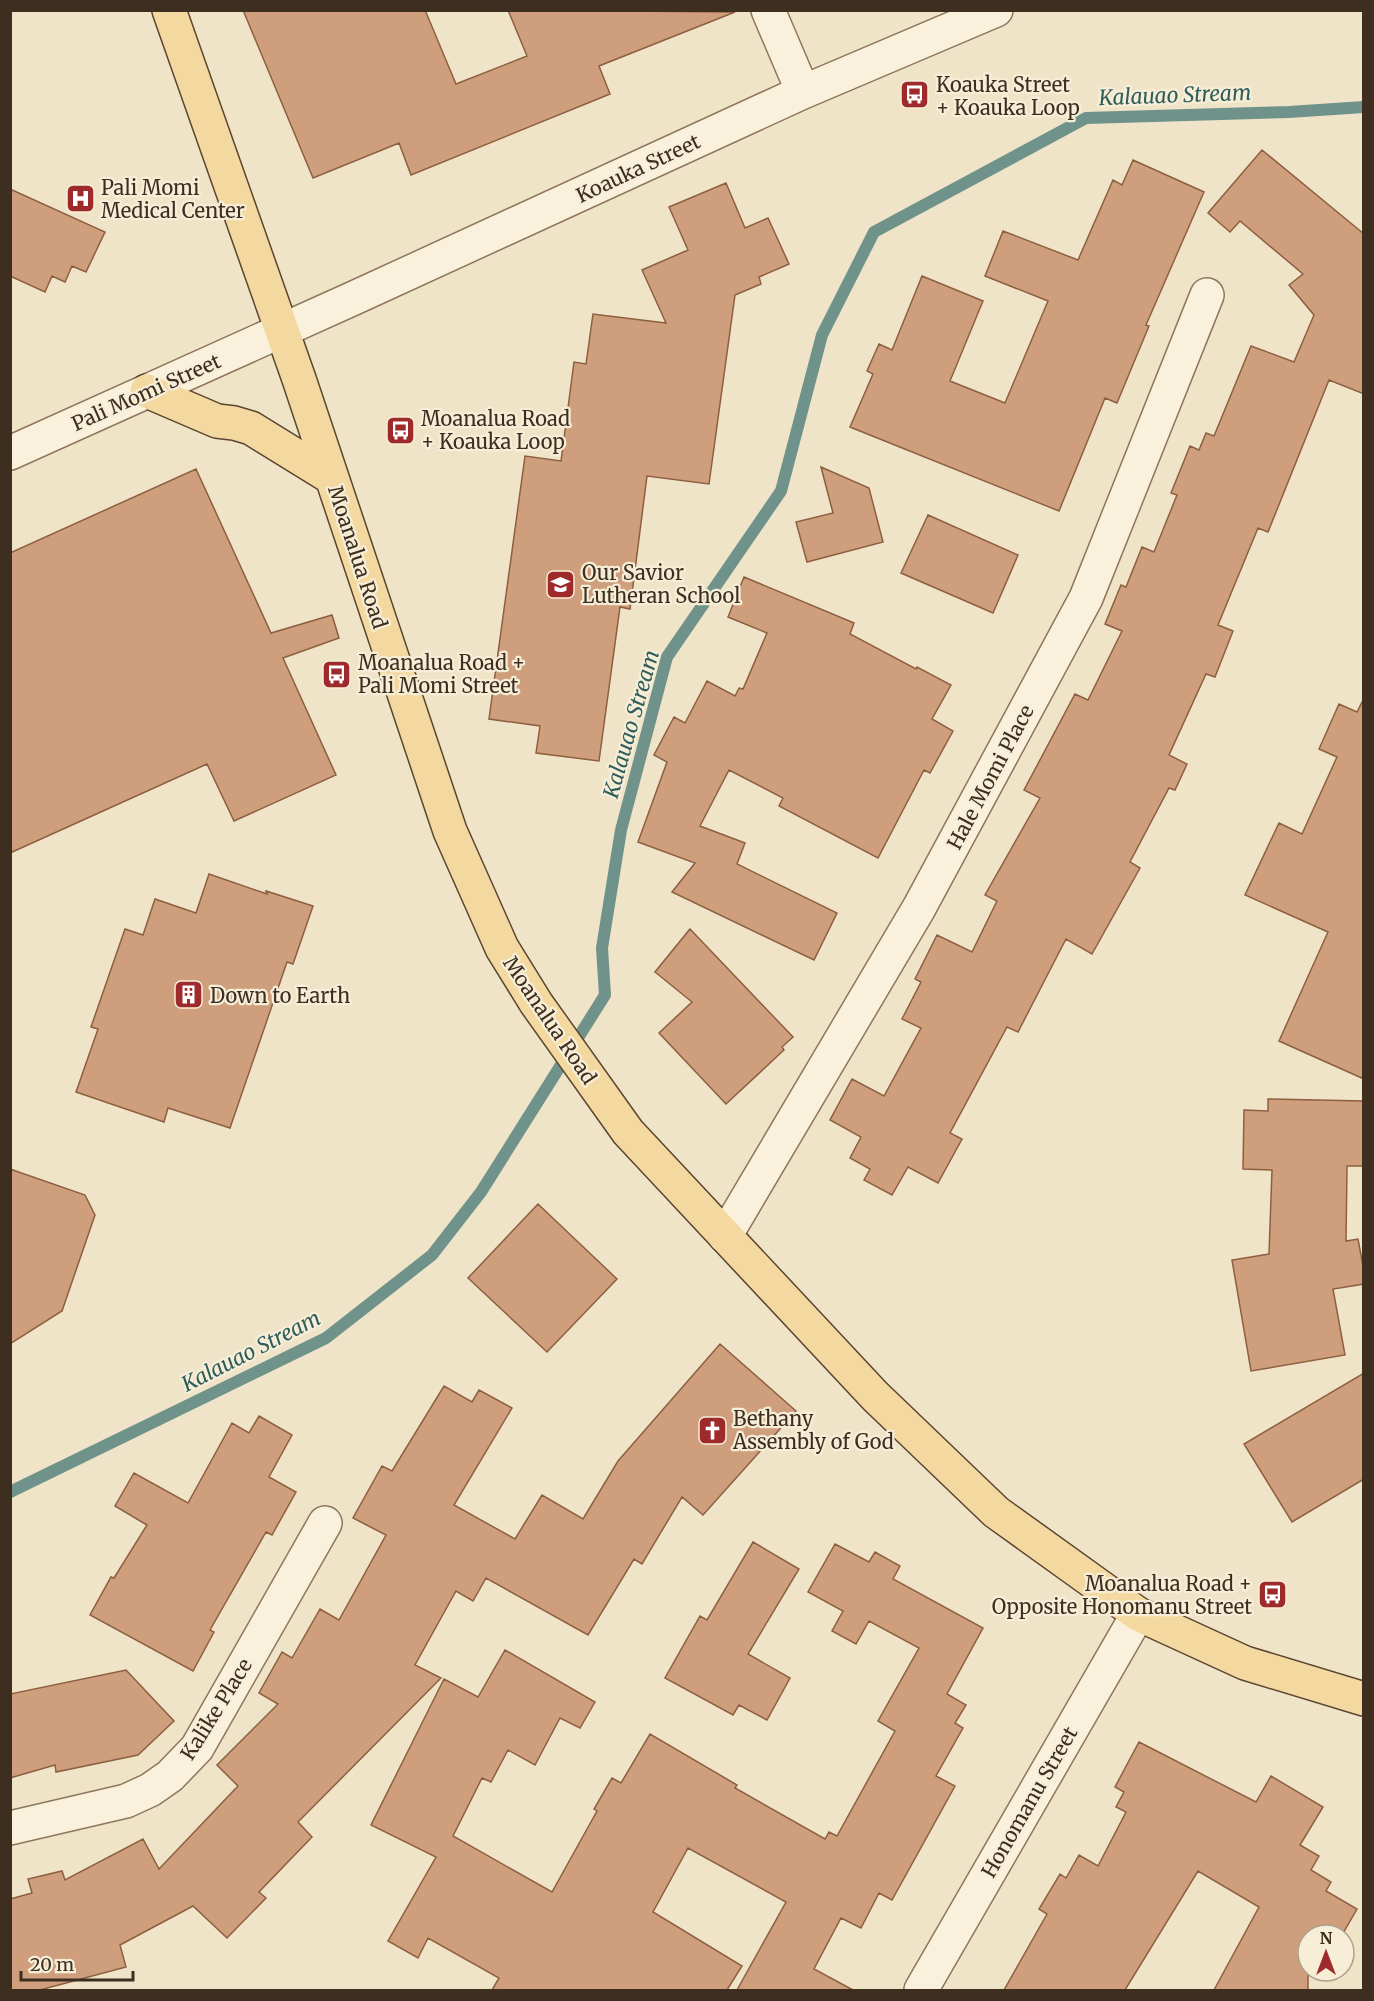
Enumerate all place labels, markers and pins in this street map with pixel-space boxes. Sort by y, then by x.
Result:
place label: Koauka Street + Koauka Loop [936,72,1080,120]
bus stop icon: Koauka Street + Koauka Loop [899,79,931,111]
place label: Pali Momi Medical Center [101,175,245,223]
hospital icon: Pali Momi Medical Center [64,183,96,215]
place label: Moanalua Road + Koauka Loop [421,406,570,454]
bus stop icon: Moanalua Road + Koauka Loop [384,414,416,446]
place label: Our Savior Lutheran School [582,560,740,608]
school or university icon: Our Savior Lutheran School [545,568,577,600]
place label: Moanalua Road + Pali Momi Street [358,650,525,698]
bus stop icon: Moanalua Road + Pali Momi Street [321,658,353,690]
building icon: Down to Earth [173,979,205,1011]
place label: Down to Earth [210,983,350,1008]
place label: Bethany Assembly of God [732,1406,894,1454]
church icon: Bethany Assembly of God [696,1414,728,1446]
place label: Moanalua Road + Opposite Honomanu Street [992,1571,1252,1619]
bus stop icon: Moanalua Road + Opposite Honomanu Street [1257,1579,1289,1611]

